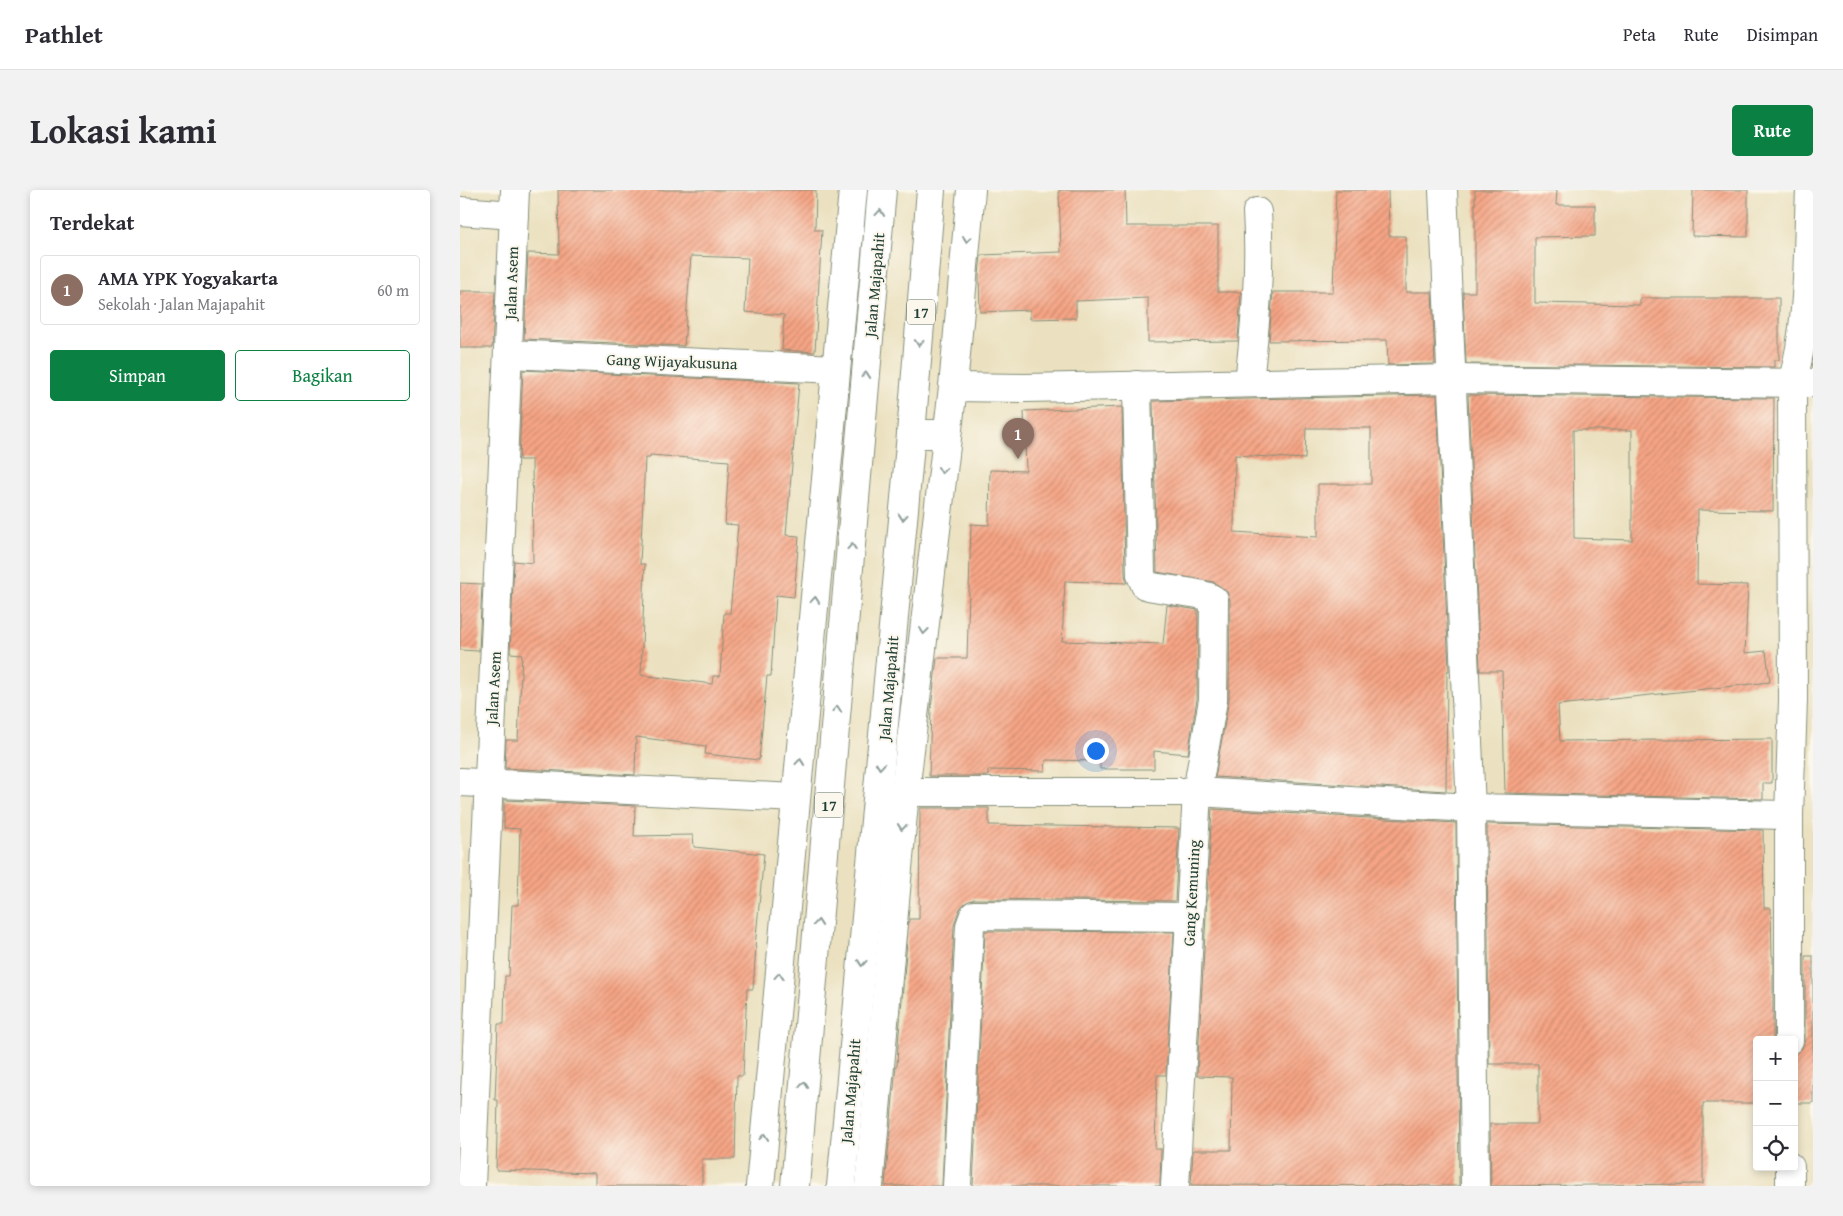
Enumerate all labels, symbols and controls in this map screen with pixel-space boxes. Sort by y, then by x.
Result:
text: Pathlet [25,17,103,52]
text: Peta [1623,21,1656,48]
text: Rute [1684,21,1719,48]
text: Disimpan [1747,21,1818,48]
text: Lokasi kami [30,105,217,156]
button: Rute [1732,105,1813,156]
text: Terdekat [50,207,134,238]
one-way arrow [874,209,885,217]
street label: Jalan Majapahit [857,231,891,340]
one-way arrow [962,235,973,243]
street label: Jalan Asem [498,246,524,322]
text: AMA YPK Yogyakarta [98,264,278,292]
text: 1 [63,278,71,302]
text: 60 m [377,278,409,302]
text: Sekolah · Jalan Majapahit [98,292,265,316]
road number: 17 [907,300,935,324]
one-way arrow [913,340,924,348]
street label: Gang Wijayakusuna [606,347,738,375]
button: Simpan [50,350,225,401]
button: Bagikan [235,350,410,401]
one-way arrow [861,371,872,379]
pin: 1 [1002,418,1034,459]
one-way arrow [937,466,948,474]
one-way arrow [898,513,909,521]
one-way arrow [846,543,857,551]
one-way arrow [809,596,820,604]
one-way arrow [919,627,930,635]
street label: Jalan Majapahit [871,634,905,743]
street label: Jalan Asem [479,651,507,727]
one-way arrow [831,705,842,713]
your location [1083,738,1109,764]
one-way arrow [794,757,805,765]
one-way arrow [875,762,886,770]
road number: 17 [815,792,843,818]
one-way arrow [897,824,908,832]
street label: Gang Kemuning [1176,839,1206,947]
one-way arrow [813,919,824,927]
one-way arrow [857,959,868,967]
one-way arrow [774,971,785,979]
map controls [1753,1036,1798,1171]
button: + [1753,1036,1798,1081]
street label: Jalan Majapahit [833,1037,867,1146]
one-way arrow [798,1081,809,1089]
button: − [1753,1081,1798,1126]
button: locate [1753,1126,1798,1171]
one-way arrow [758,1133,769,1141]

